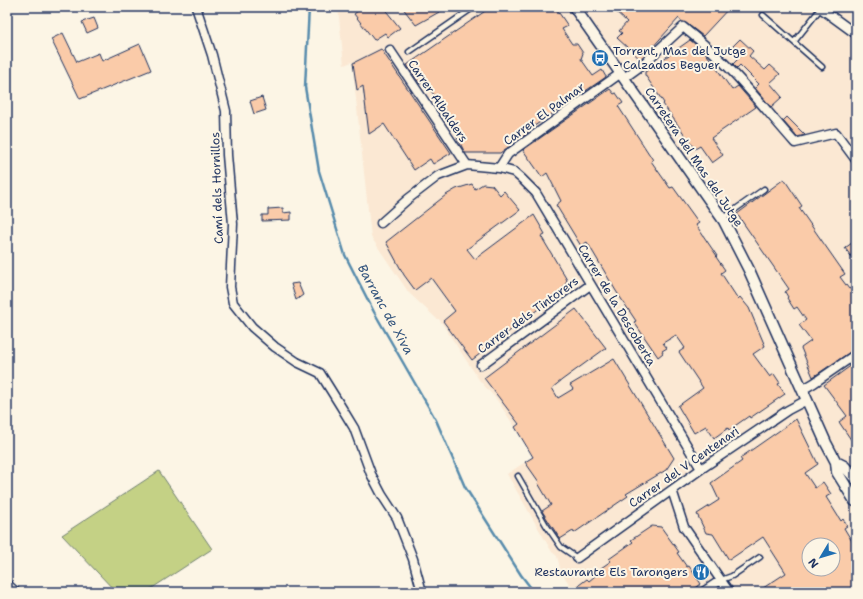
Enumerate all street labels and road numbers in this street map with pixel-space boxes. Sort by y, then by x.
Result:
street label: Carrer Albalders [404,57,472,146]
street label: Carrer El Palmar [500,79,588,149]
street label: Carretera del Mas del Jutge [641,84,747,230]
street label: Camí dels Hornillos [207,132,227,244]
street label: Carrer de la Descoberta [574,241,660,369]
street label: Carrer dels Tintorers [474,273,582,357]
street label: Carrer del V Centenari [626,423,742,511]

